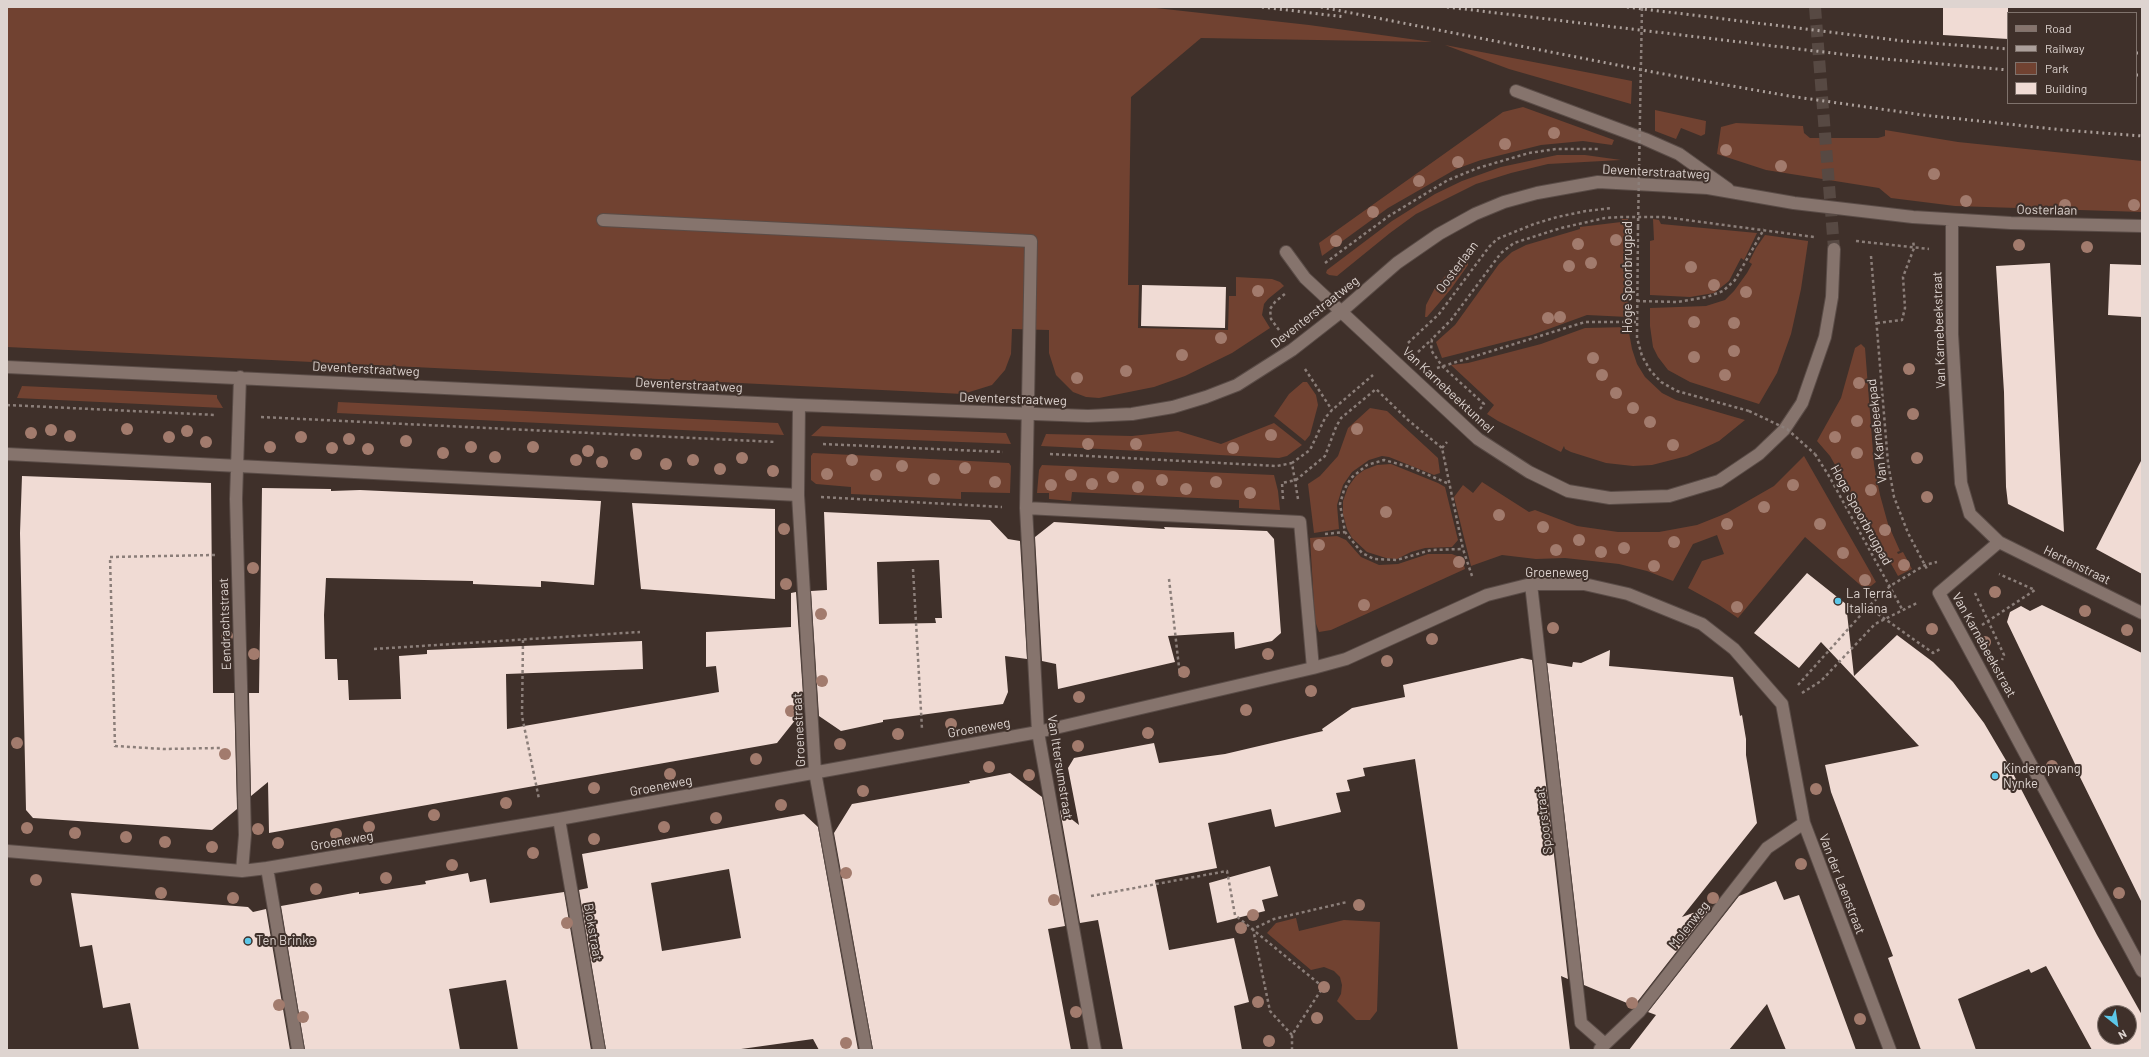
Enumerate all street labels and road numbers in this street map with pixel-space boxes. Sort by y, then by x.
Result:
street label: Deventerstraatweg [1602,161,1710,183]
street label: Oosterlaan [2016,202,2078,218]
street label: Hoge Spoorbrugpad [1620,221,1636,333]
street label: Oosterlaan [1432,238,1482,296]
street label: Van Karnebeekstraat [1929,271,1949,389]
street label: Deventerstraatweg [1268,273,1362,351]
street label: Van Karnebeektunnel [1399,344,1497,436]
street label: Deventerstraatweg [312,358,420,380]
street label: Deventerstraatweg [635,374,743,396]
street label: Van Karnebeekpad [1864,378,1890,484]
street label: Deventerstraatweg [959,389,1067,409]
street label: Hoge Spoorbrugpad [1827,462,1895,568]
street label: Hertenstraat [2041,542,2113,588]
street label: Groeneweg [1525,565,1589,581]
street label: Eendrachtstraat [216,578,234,670]
street label: Van Karnebeekstraat [1949,590,2019,700]
street label: Groenestraat [789,693,809,767]
street label: Van Ittersumstraat [1044,714,1076,820]
street label: Groeneweg [946,715,1012,741]
street label: Groeneweg [628,772,694,800]
street label: Spoorstraat [1532,787,1556,855]
street label: Groeneweg [309,828,375,854]
street label: Van der Laenstraat [1816,832,1868,936]
street label: Molenweg [1666,898,1712,952]
street label: Blokstraat [580,902,606,962]

